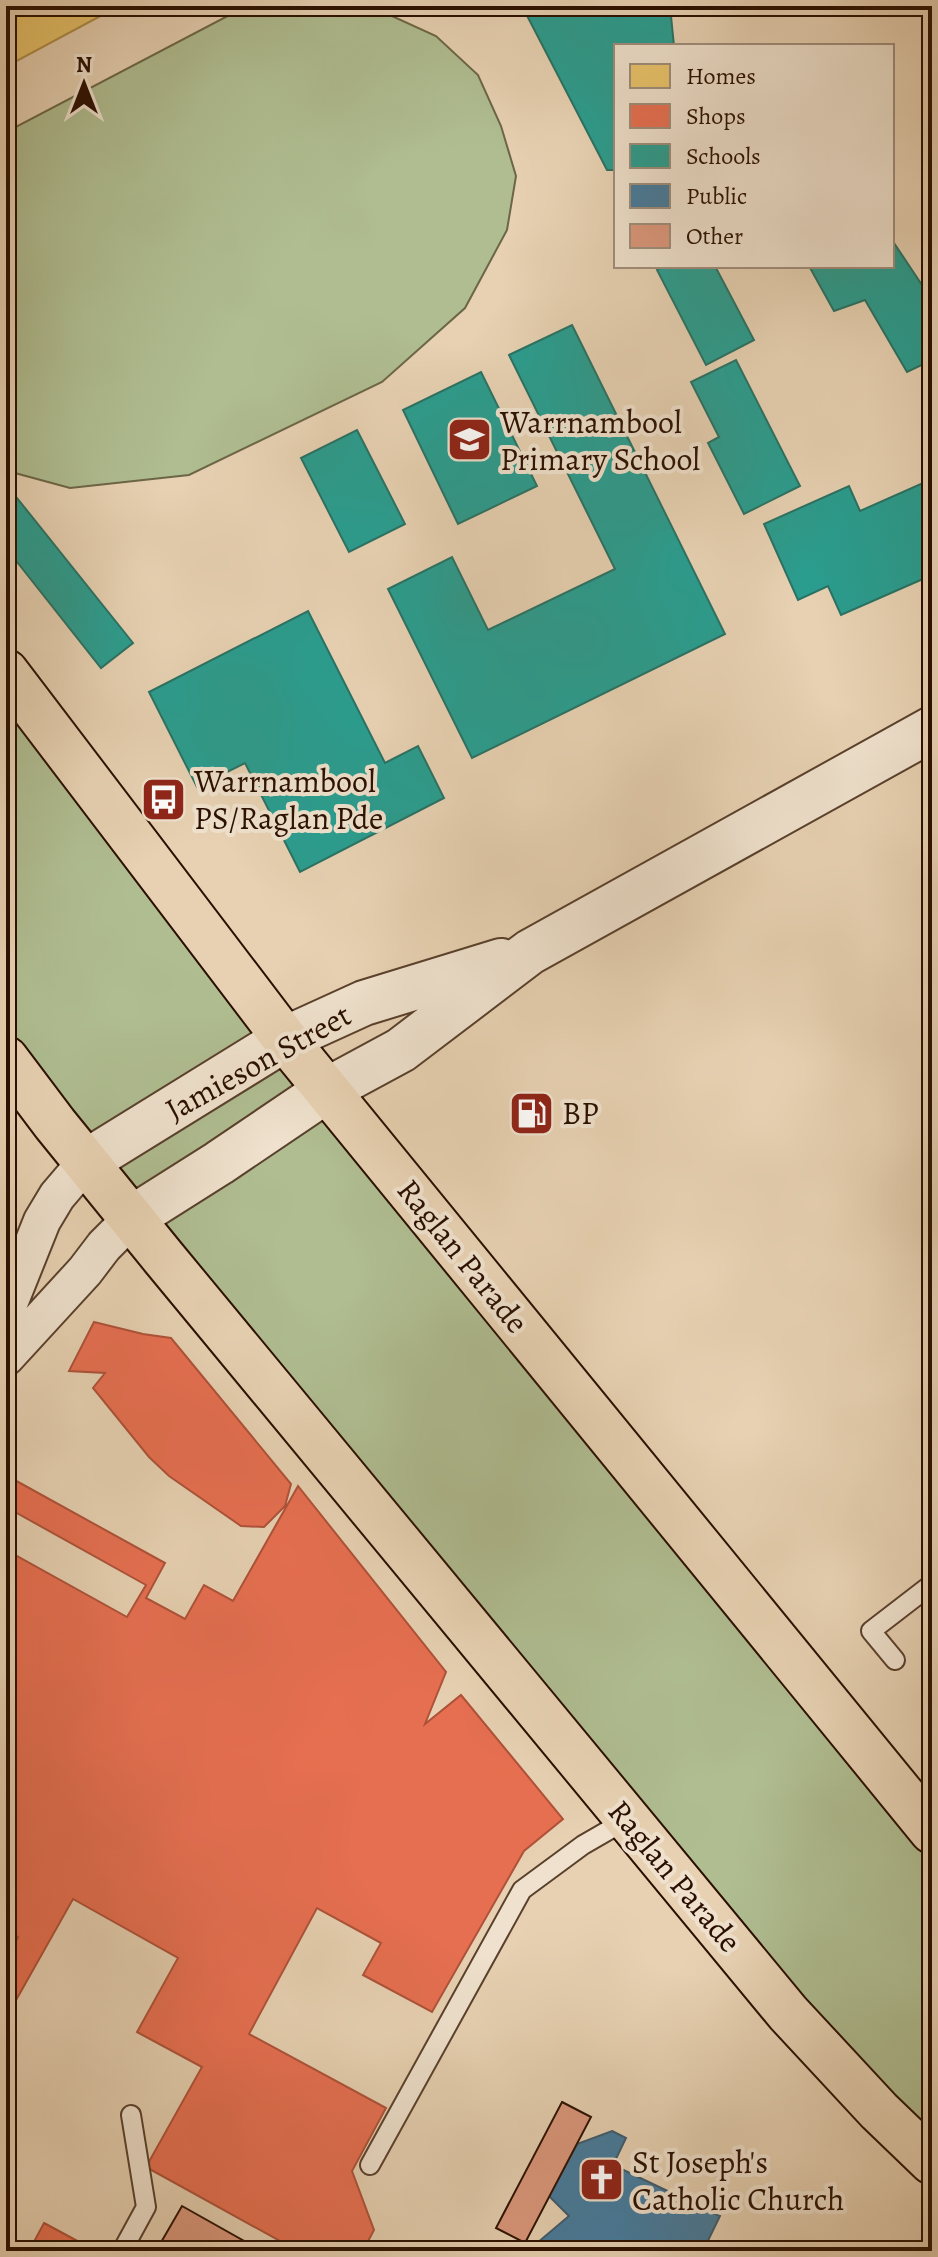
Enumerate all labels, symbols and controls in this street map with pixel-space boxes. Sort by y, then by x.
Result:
north arrow [44,44,124,124]
legend [614,44,894,268]
text: N [76,50,92,80]
text: Homes [686,60,756,92]
text: Shops [686,100,746,132]
text: Schools [686,140,761,172]
text: Public [686,180,747,212]
text: Other [686,220,743,252]
place label: Warrnambool Primary School [499,400,700,481]
school or university icon: Warrnambool Primary School [445,416,493,464]
place label: Warrnambool PS/Raglan Pde [193,759,383,840]
bus stop icon: Warrnambool PS/Raglan Pde [139,775,187,823]
street label: Jamieson Street [157,993,359,1131]
fuel station icon: BP [507,1089,555,1137]
place label: BP [562,1091,599,1135]
street label: Raglan Parade [387,1170,539,1342]
street label: Raglan Parade [598,1790,752,1962]
place label: St Joseph's Catholic Church [632,2140,844,2221]
church icon: St Joseph's Catholic Church [577,2156,625,2204]

